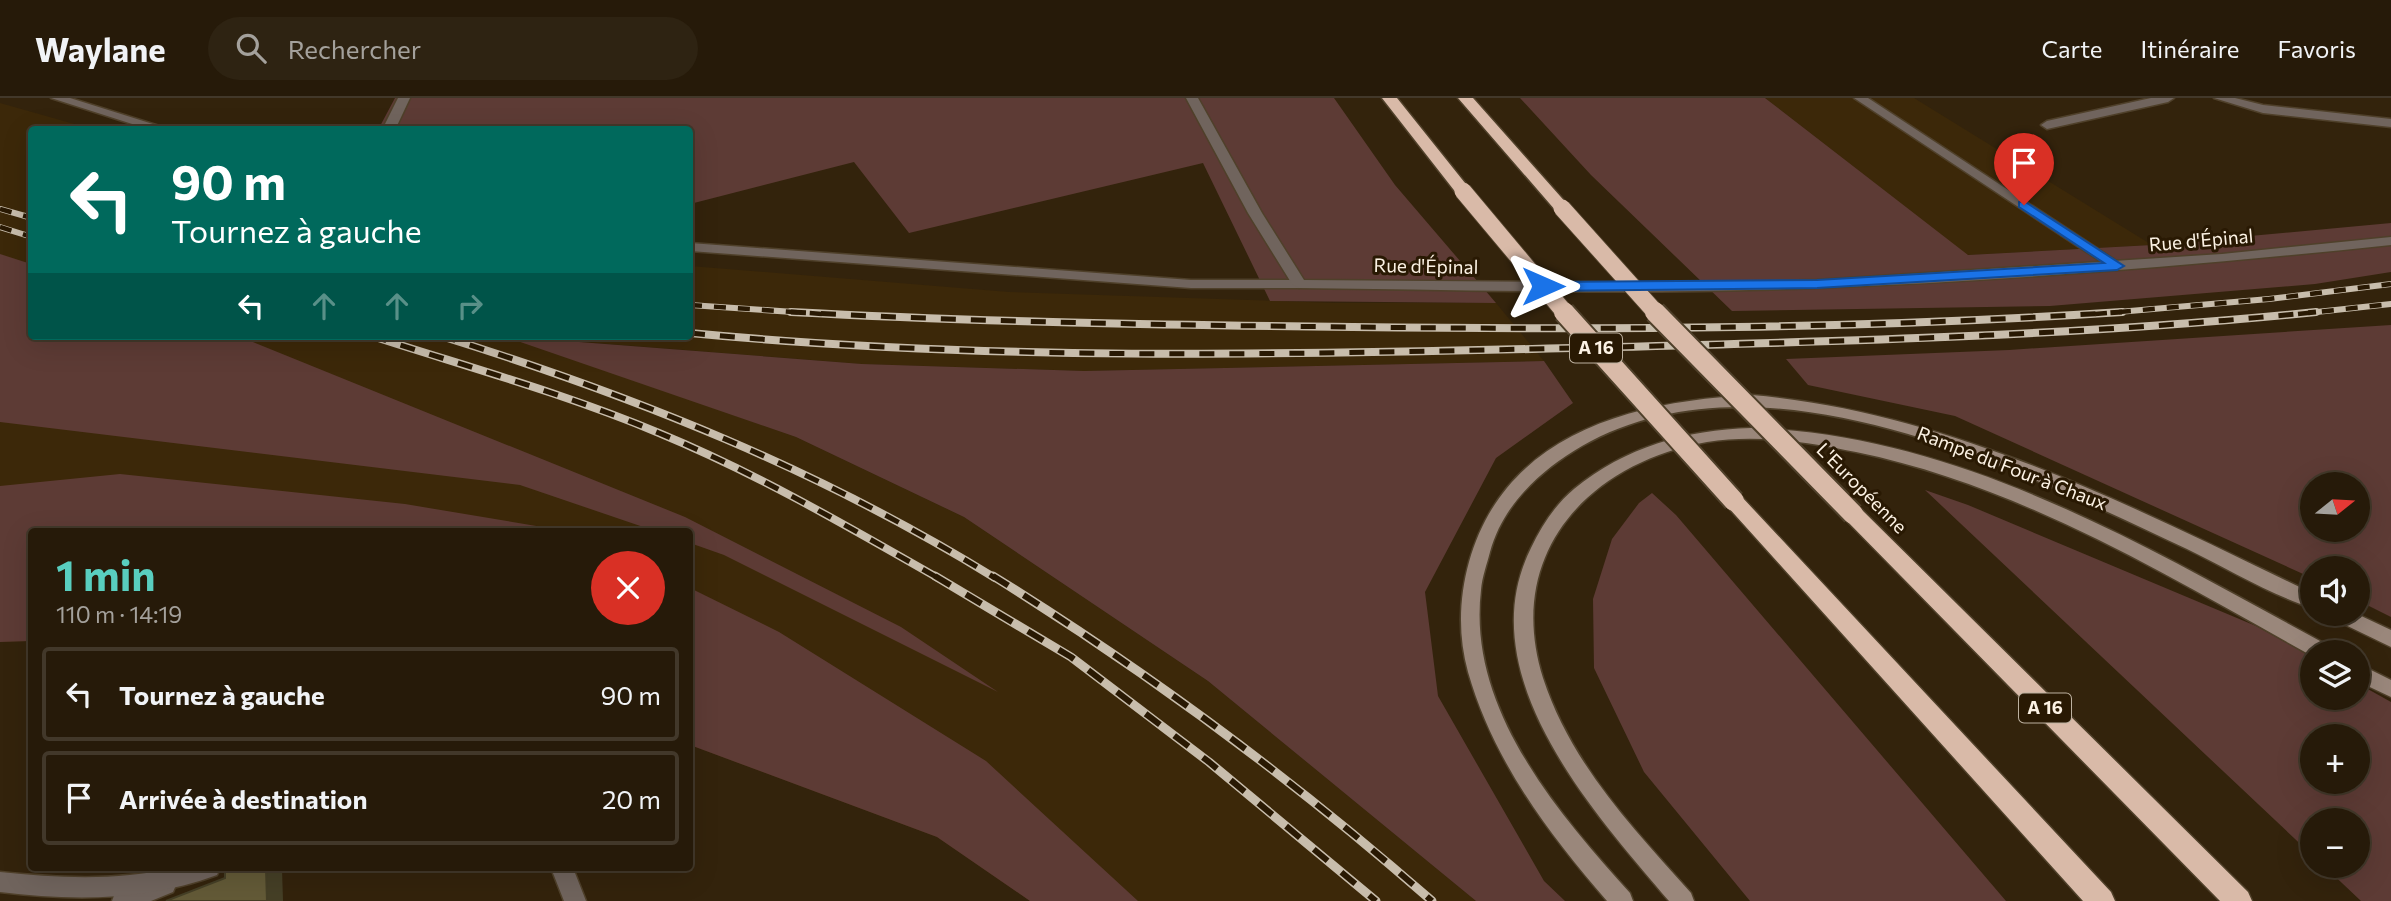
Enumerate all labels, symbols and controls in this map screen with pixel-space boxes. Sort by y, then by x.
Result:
search box [208,17,698,80]
text: Waylane [35,28,166,69]
icon: search [232,29,270,67]
text: Rechercher [288,33,421,64]
text: Carte [2042,34,2103,63]
text: Itinéraire [2141,34,2240,63]
text: Favoris [2278,34,2356,63]
pin [1994,133,2054,205]
icon: arrive [2005,144,2043,182]
text: 90 m [171,150,286,210]
icon: left [56,154,147,245]
text: Tournez à gauche [171,210,422,250]
street label: Rue d'Épinal [2148,223,2254,256]
position arrow [1506,249,1580,323]
street label: Rue d'Épinal [1373,253,1479,278]
icon: left [232,287,270,325]
icon: ahead [305,287,343,325]
icon: ahead [378,287,416,325]
icon: right [451,287,489,325]
road number: A 16 [1570,334,1622,362]
street label: Rampe du Four à Chaux [1914,421,2110,514]
street label: L'Européenne [1812,438,1912,538]
north arrow [2300,472,2370,542]
map controls [2300,472,2370,878]
text: 1 min [56,548,156,600]
button: close [591,551,665,625]
button: sound [2300,556,2370,626]
text: 110 m · 14:19 [56,600,182,628]
button: layers [2300,640,2370,710]
icon: left [60,675,98,713]
text: Tournez à gauche [119,679,325,710]
text: 90 m [601,679,661,710]
road number: A 16 [2019,694,2071,722]
button: + [2300,724,2370,794]
icon: arrive [60,779,98,817]
text: Arrivée à destination [119,783,367,814]
text: 20 m [602,783,661,814]
button: − [2300,808,2370,878]

